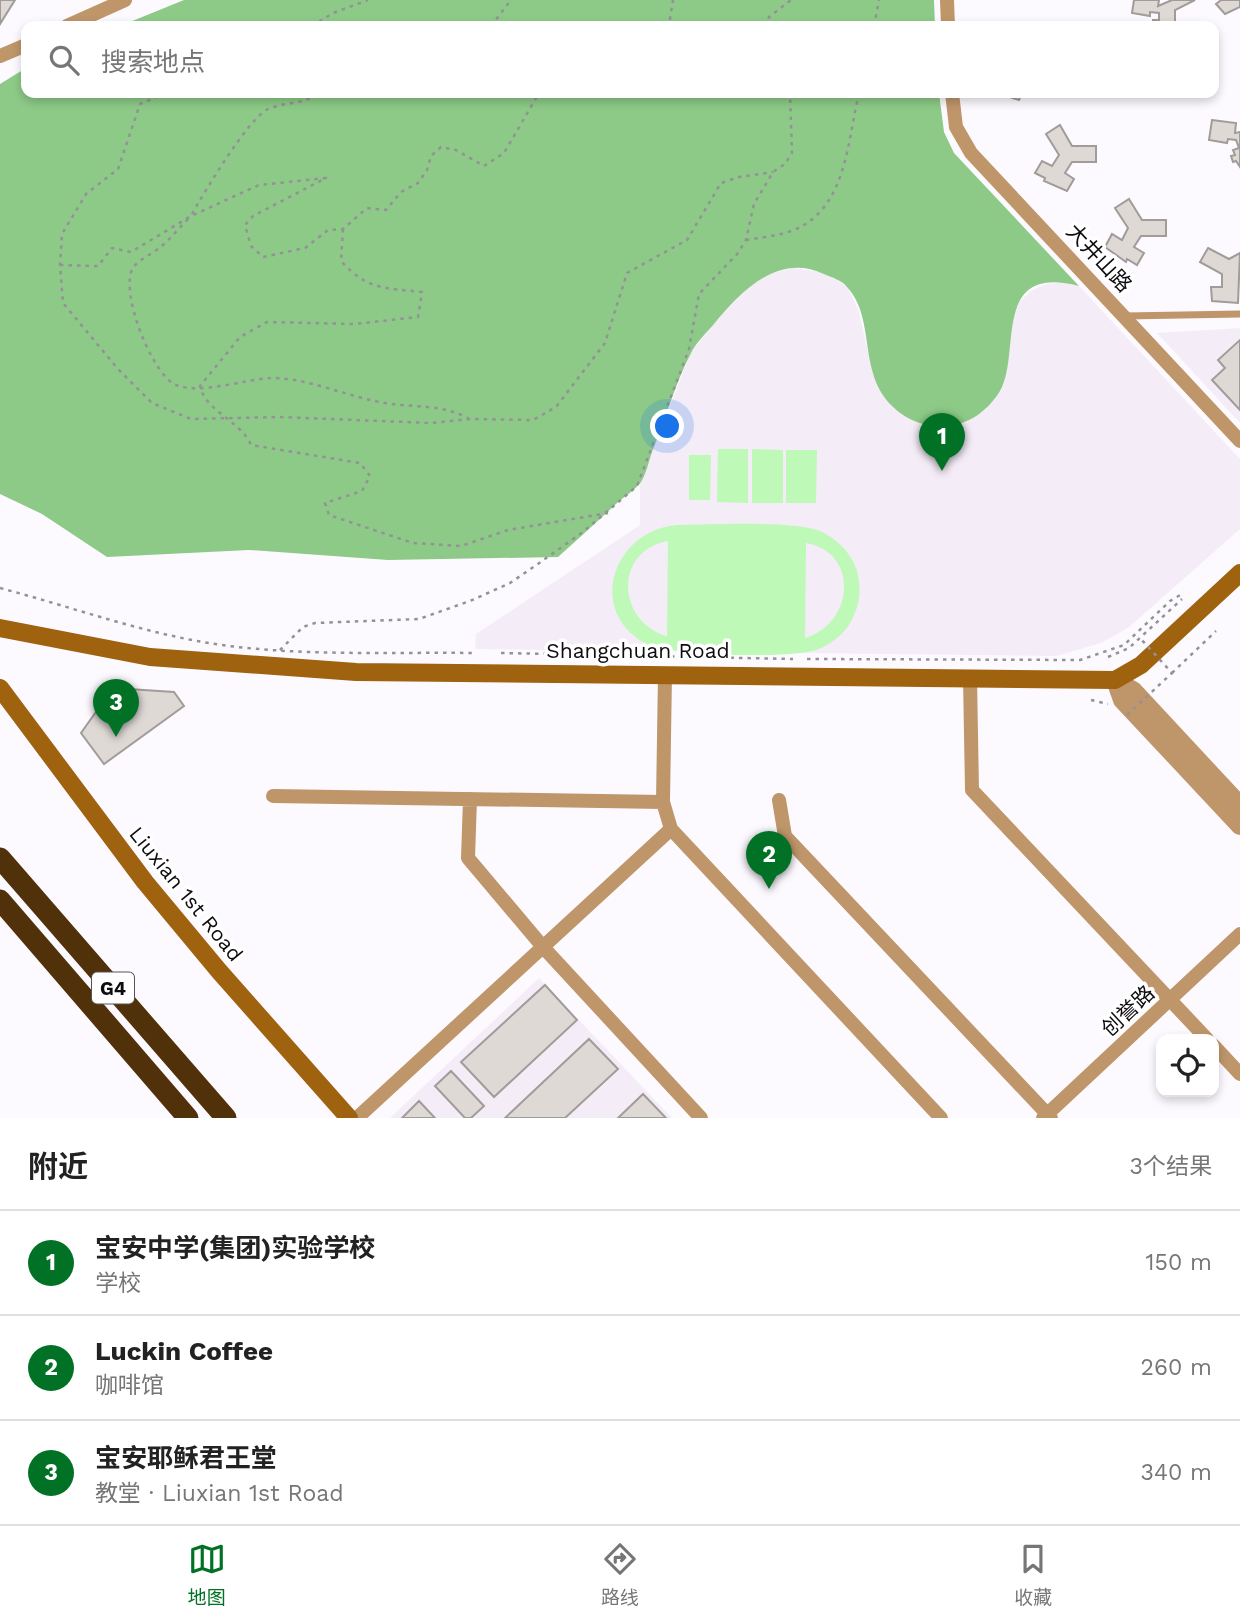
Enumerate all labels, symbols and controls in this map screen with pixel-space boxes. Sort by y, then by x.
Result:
search box [21,21,1219,98]
icon: search [45,41,83,79]
text: 搜索地点 [101,47,205,77]
street label: 大井山路 [1062,218,1137,297]
your location [650,409,684,443]
pin: 1 [919,413,965,471]
street label: Shangchuan Road [546,638,730,663]
pin: 3 [93,679,139,737]
street label: Liuxian 1st Road [124,821,248,966]
pin: 2 [746,831,792,889]
road number: G4 [92,972,134,1004]
street label: 创誉路 [1096,980,1159,1041]
map controls [1156,1034,1219,1097]
button: locate [1156,1034,1219,1097]
text: 附近 [28,1149,88,1184]
text: 3个结果 [1130,1153,1212,1180]
text: 宝安中学(集团)实验学校 [95,1233,375,1263]
text: 1 [46,1249,56,1276]
text: 150 m [1146,1249,1212,1276]
text: 学校 [95,1270,141,1297]
text: Luckin Coffee [95,1336,273,1366]
text: 2 [44,1354,58,1381]
text: 260 m [1141,1354,1212,1381]
text: 咖啡馆 [95,1372,164,1399]
text: 宝安耶稣君王堂 [95,1443,277,1473]
text: 3 [44,1459,58,1486]
text: 340 m [1140,1459,1212,1486]
text: 教堂 · Liuxian 1st Road [95,1480,344,1507]
tab: 地图 [188,1540,226,1609]
tab: 路线 [601,1540,639,1609]
tab: 收藏 [1014,1540,1052,1609]

